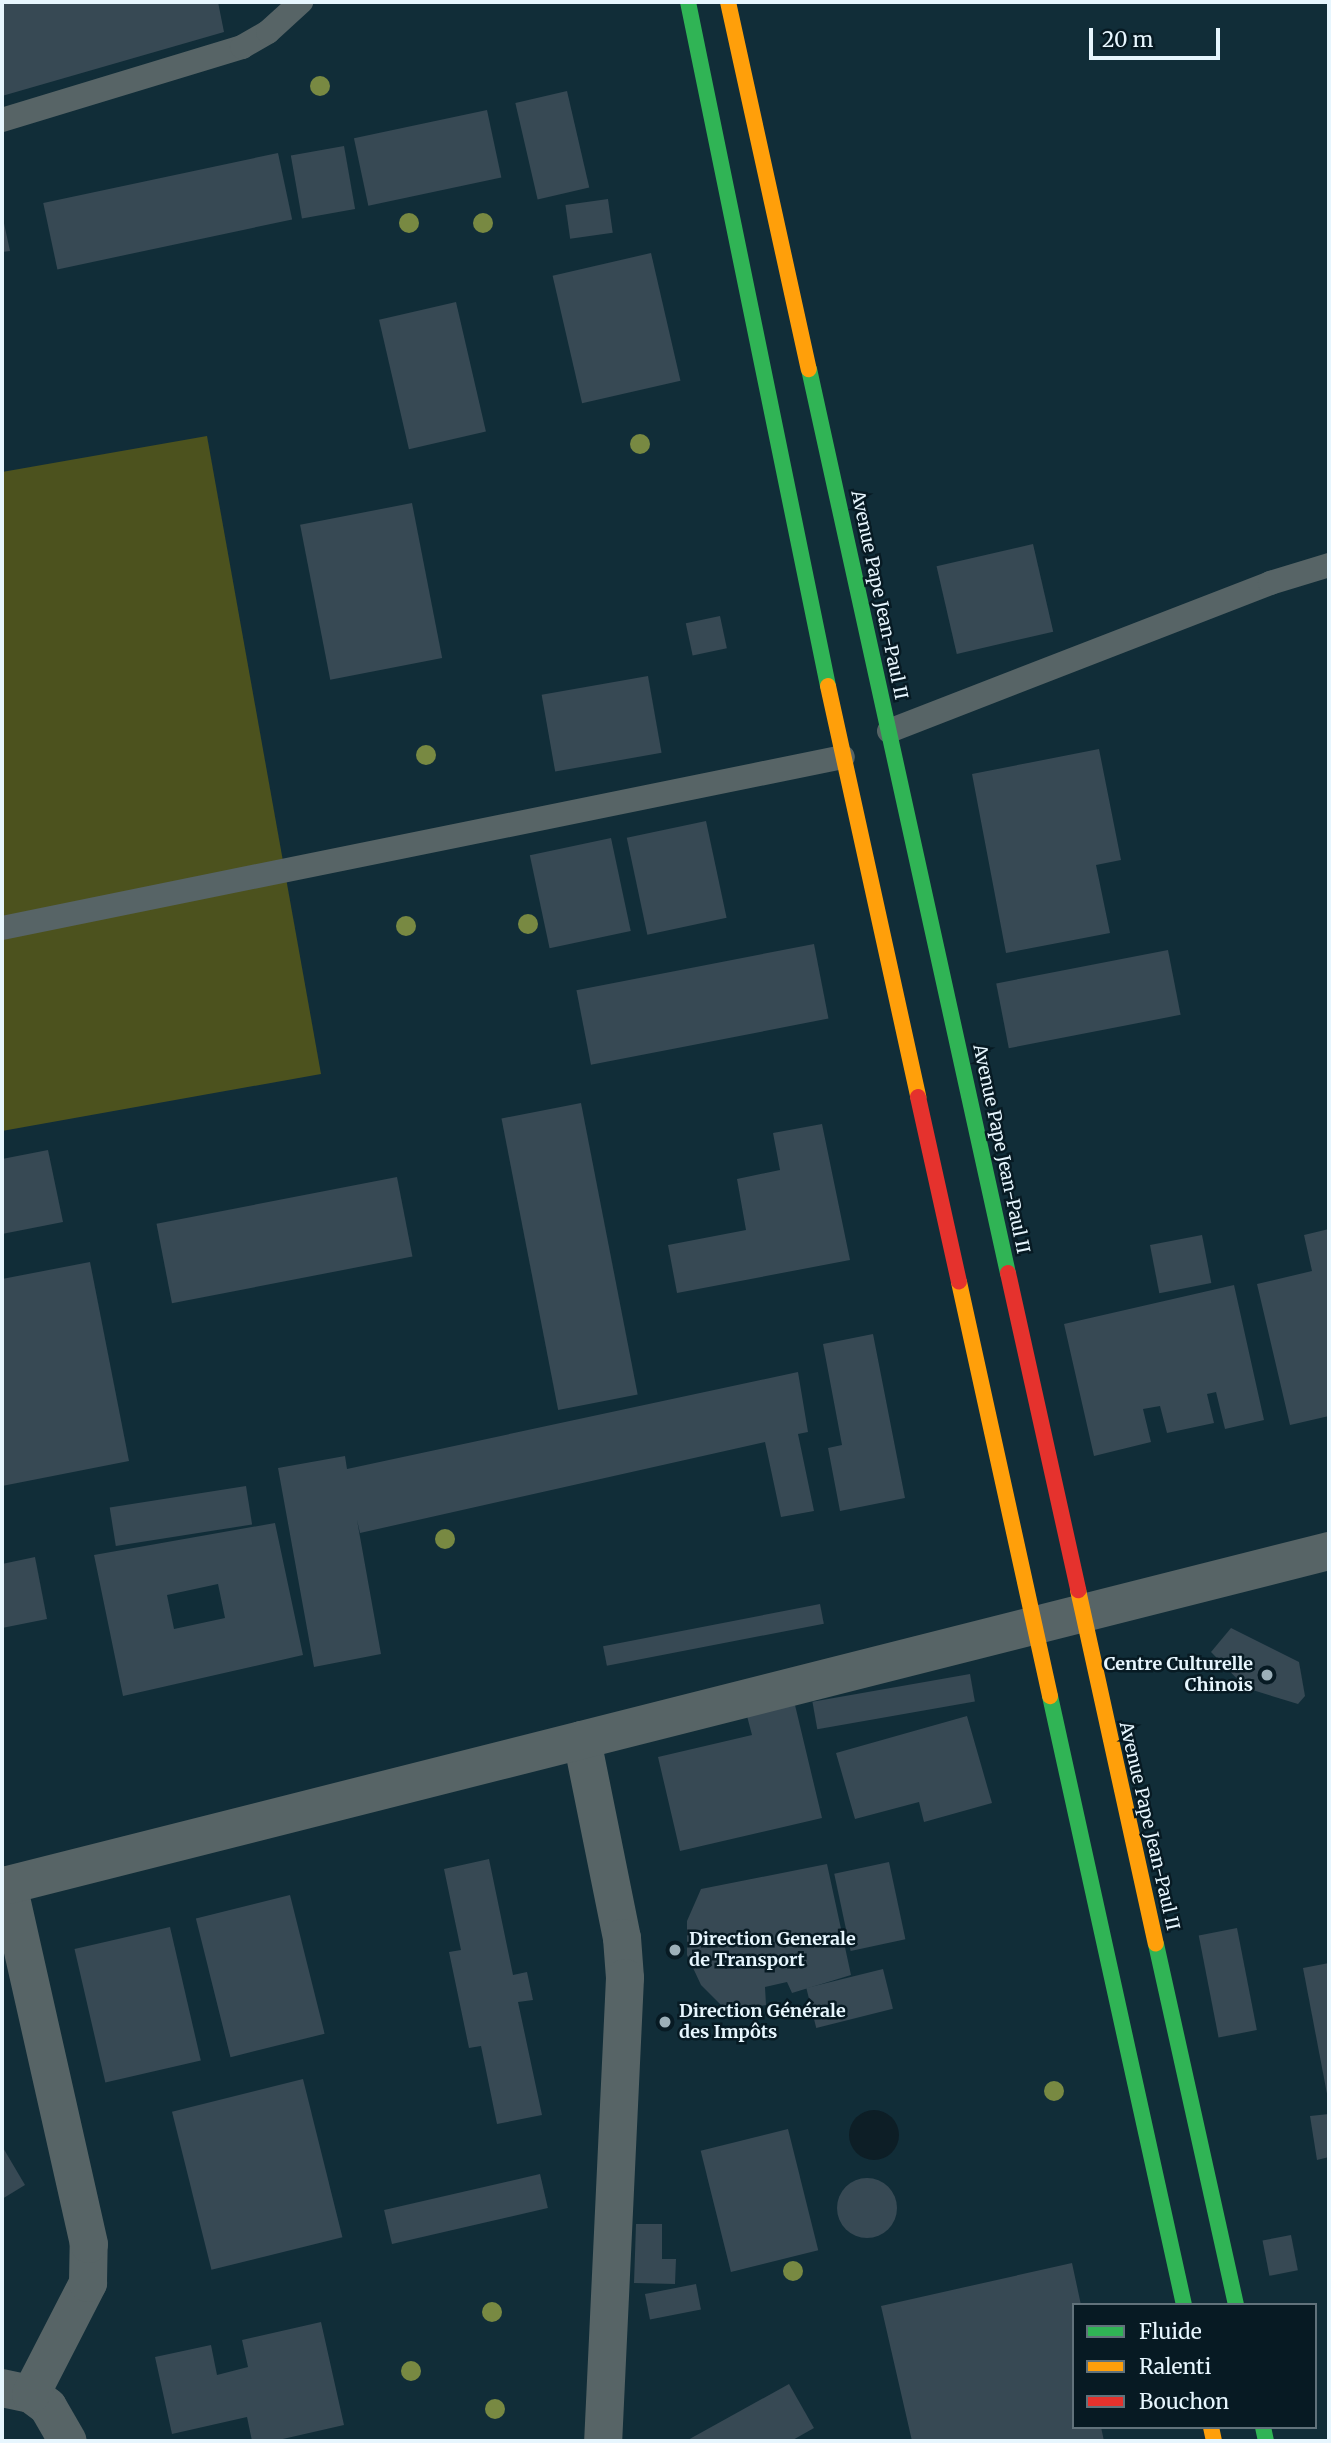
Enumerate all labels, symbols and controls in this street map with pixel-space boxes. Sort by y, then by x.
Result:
scale bar [1093,14,1224,58]
text: 20 m [1102,26,1153,53]
street label: Avenue Pape Jean-Paul II [846,488,912,702]
street label: Avenue Pape Jean-Paul II [968,1042,1034,1256]
place label: Centre Culturelle Chinois [1104,1654,1253,1696]
marker: Centre Culturelle Chinois [1259,1667,1275,1683]
street label: Avenue Pape Jean-Paul II [1114,1719,1184,1933]
place label: Direction Generale de Transport [689,1929,856,1972]
marker: Direction Generale de Transport [667,1942,683,1958]
place label: Direction Générale des Impôts [679,2001,846,2044]
marker: Direction Générale des Impôts [657,2014,673,2030]
legend [1072,2303,1317,2429]
text: Fluide [1139,2318,1202,2345]
text: Ralenti [1139,2353,1211,2380]
text: Bouchon [1139,2388,1229,2415]

